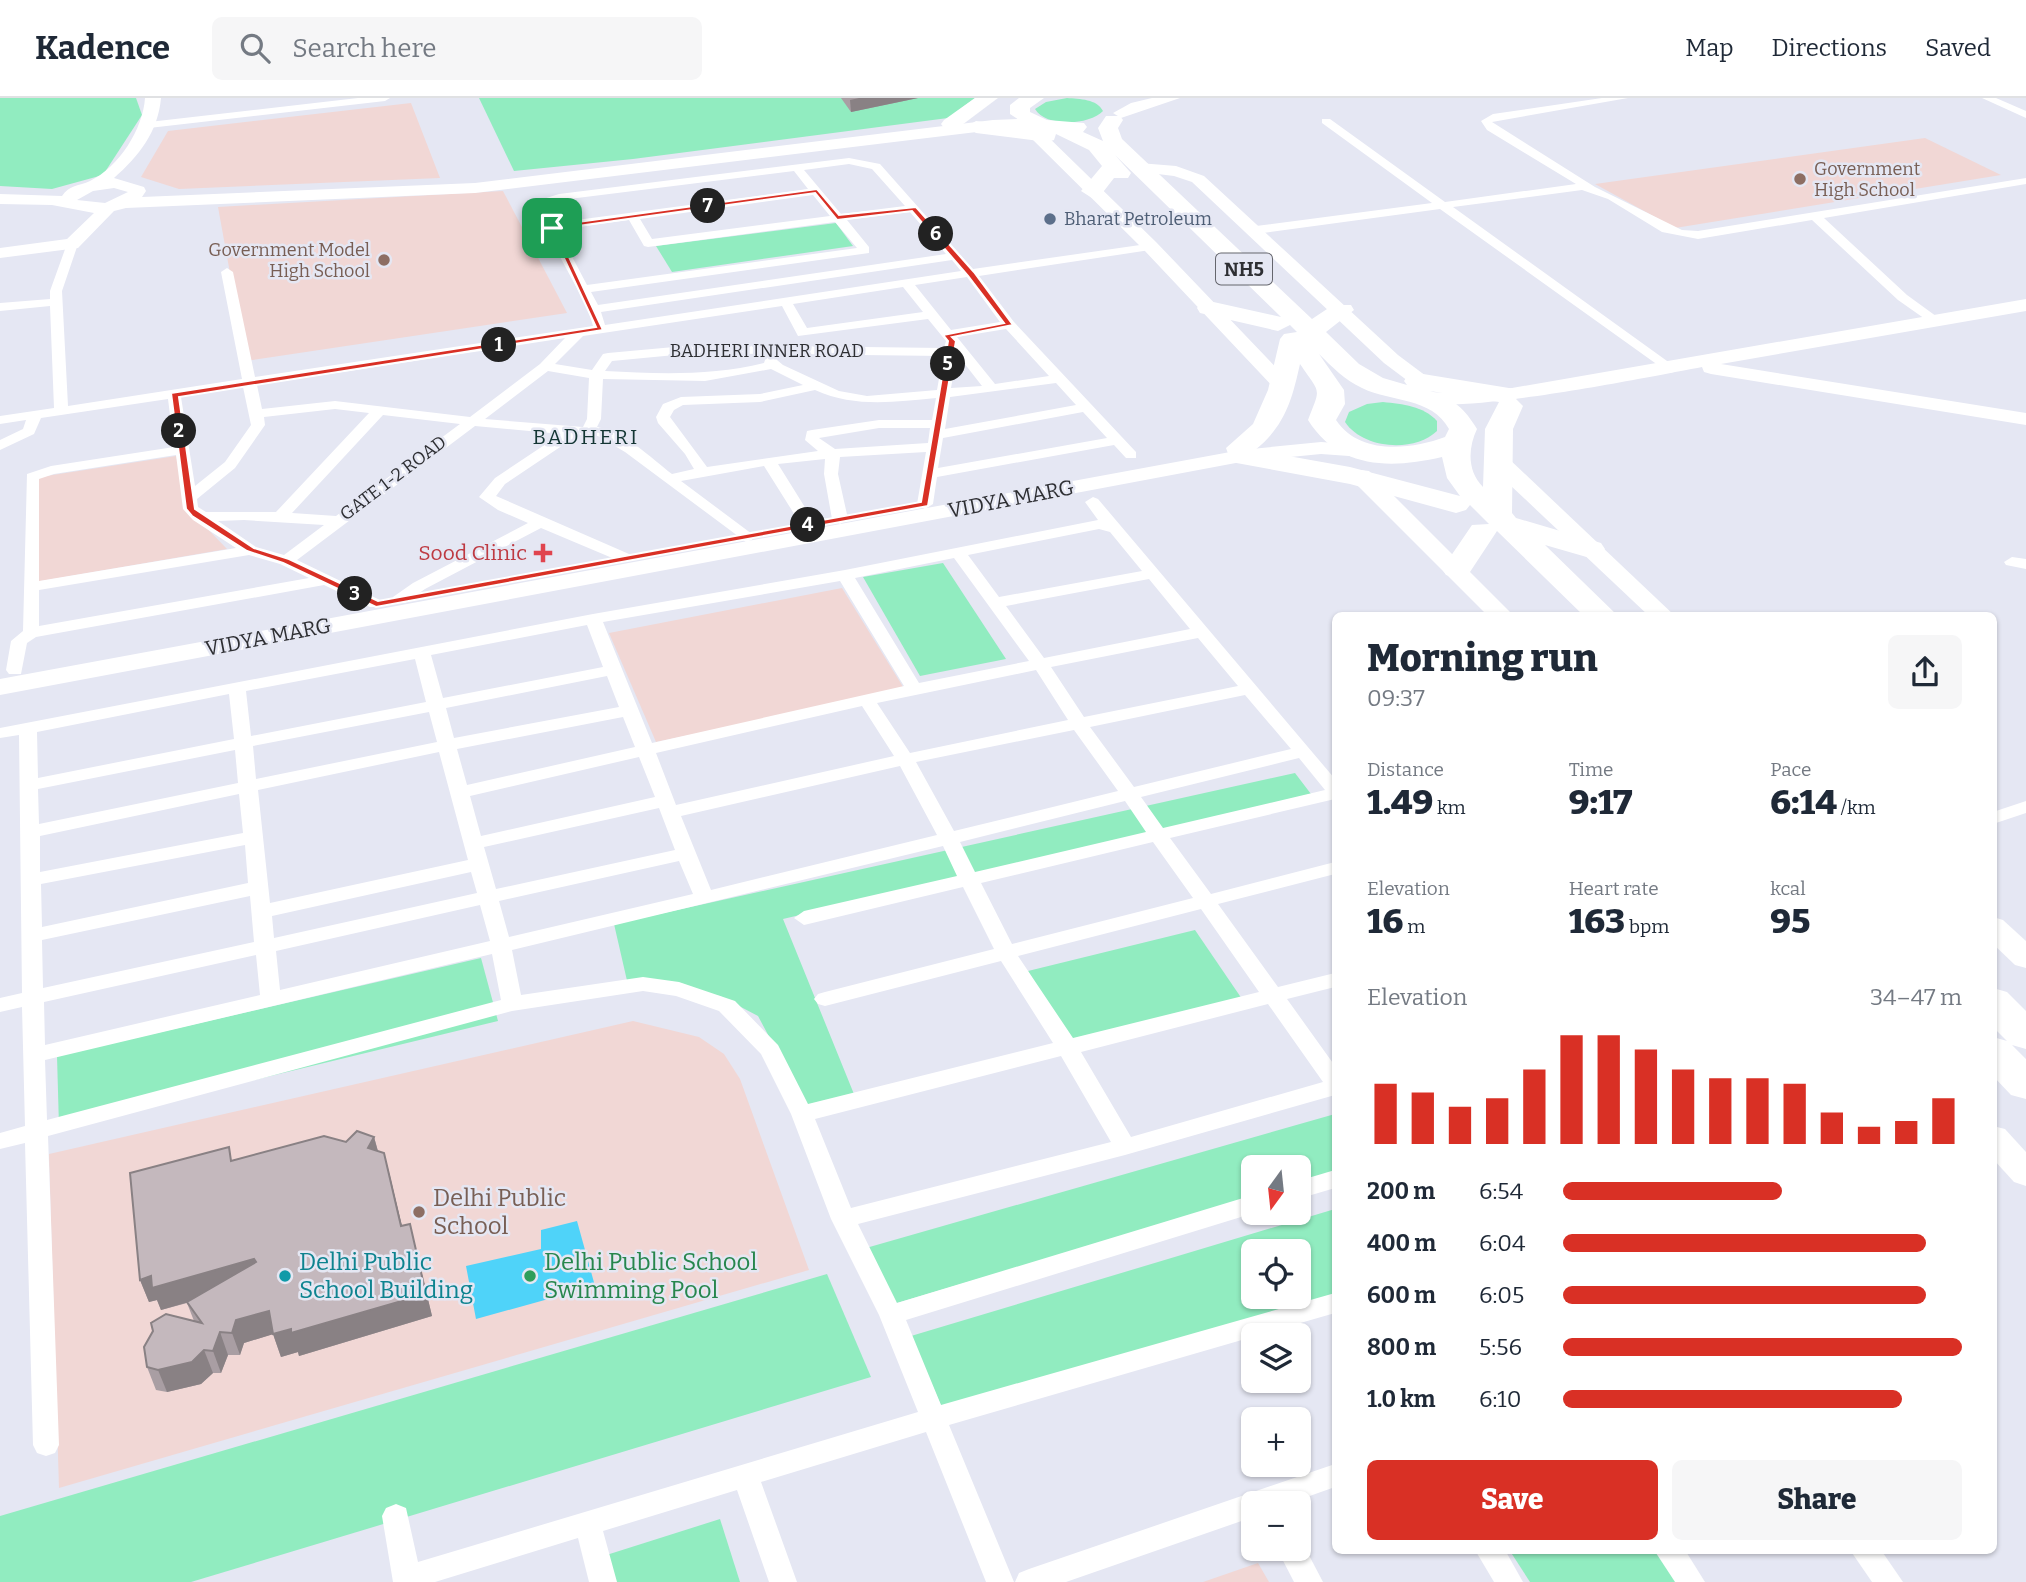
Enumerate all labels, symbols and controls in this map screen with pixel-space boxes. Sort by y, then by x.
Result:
search box [212,17,702,80]
text: Kadence [35,28,170,68]
icon: search [236,29,274,67]
text: Search here [292,33,437,64]
text: Map [1685,34,1734,62]
text: Directions [1772,34,1887,62]
text: Saved [1925,34,1991,62]
place label: Government High School [1814,158,1921,201]
marker: Government High School [1792,171,1808,187]
pin: 7 [690,188,726,224]
text: 7 [702,194,713,217]
pin [522,198,582,258]
place label: Bharat Petroleum [1064,208,1212,230]
icon: arrive [533,209,571,247]
marker: Bharat Petroleum [1042,211,1058,227]
pin: 6 [918,216,954,252]
text: 6 [930,222,941,245]
place label: Government Model High School [208,239,370,282]
marker: Government Model High School [376,252,392,268]
road number: NH5 [1216,253,1272,284]
pin: 1 [482,328,516,362]
text: 1 [494,333,503,356]
street label: BADHERI INNER ROAD [670,340,864,362]
pin: 5 [930,346,965,382]
text: 5 [942,352,953,375]
pin: 2 [162,414,196,448]
text: 2 [173,419,184,442]
district label: BADHERI [533,424,639,450]
street label: GATE 1-2 ROAD [335,431,451,525]
street label: VIDYA MARG [946,474,1076,524]
pin: 4 [790,508,826,542]
text: 4 [802,513,813,536]
place label: Sood Clinic [418,540,527,566]
marker: Sood Clinic [533,543,553,563]
pin: 3 [338,576,372,612]
text: 3 [349,582,360,605]
street label: VIDYA MARG [203,612,333,662]
text: Morning run [1367,635,1598,681]
button: share [1888,635,1962,709]
text: 09:37 [1367,684,1425,712]
text: Distance [1367,758,1444,781]
text: Time [1569,758,1614,781]
text: Pace [1770,758,1811,781]
text: 1.49 [1367,781,1433,823]
text: 9:17 [1569,781,1633,823]
text: 6:14 [1770,781,1837,823]
text: km [1433,796,1466,819]
text: /km [1837,796,1876,819]
text: Elevation [1367,877,1450,900]
text: Heart rate [1569,877,1659,900]
text: kcal [1770,877,1806,900]
text: 16 [1367,900,1403,942]
text: 163 [1569,900,1625,942]
text: 95 [1770,900,1810,942]
text: m [1403,915,1425,938]
text: bpm [1625,915,1669,938]
text: Elevation [1367,983,1467,1011]
text: 34–47 m [1870,983,1962,1011]
north arrow [1241,1155,1311,1225]
map controls [1241,1155,1311,1561]
text: 200 m [1367,1177,1435,1205]
text: 6:54 [1479,1177,1523,1205]
place label: Delhi Public School [433,1184,566,1240]
marker: Delhi Public School [411,1204,427,1220]
text: 400 m [1367,1229,1436,1257]
text: 6:04 [1479,1229,1526,1257]
button: locate [1241,1239,1311,1309]
place label: Delhi Public School Building [299,1248,473,1304]
place label: Delhi Public School Swimming Pool [544,1248,757,1304]
marker: Delhi Public School Building [277,1268,293,1284]
marker: Delhi Public School Swimming Pool [522,1268,538,1284]
text: 600 m [1367,1281,1436,1309]
text: 6:05 [1479,1281,1524,1309]
button: layers [1241,1323,1311,1393]
text: 800 m [1367,1333,1436,1361]
text: 5:56 [1479,1333,1522,1361]
text: 1.0 km [1367,1385,1436,1413]
text: 6:10 [1479,1385,1521,1413]
button: + [1241,1407,1311,1477]
button: Save [1367,1460,1658,1540]
button: Share [1672,1460,1962,1540]
button: − [1241,1491,1311,1561]

